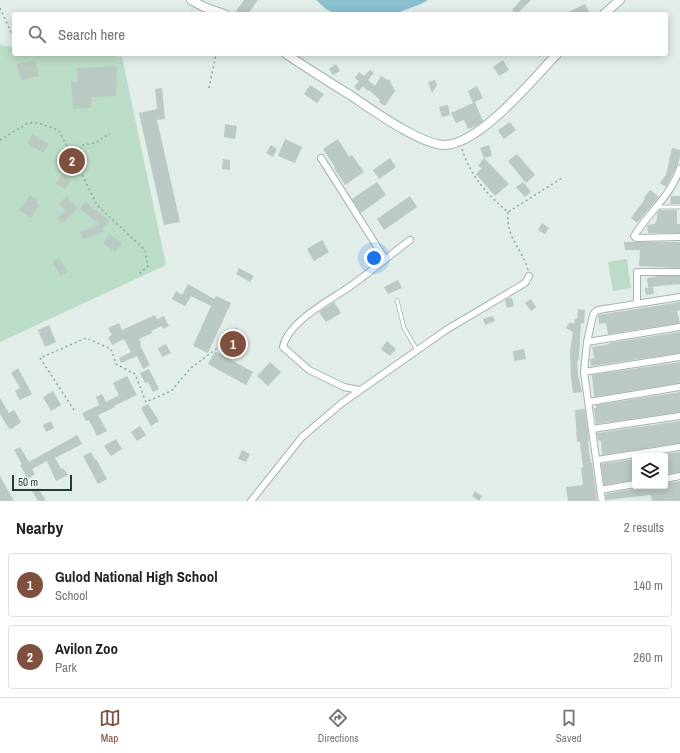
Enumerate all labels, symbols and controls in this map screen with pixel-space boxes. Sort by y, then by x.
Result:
search box [12,12,668,56]
icon: search [26,23,48,45]
text: Search here [58,24,125,45]
pin: 2 [59,146,85,176]
your location [364,248,384,268]
pin: 1 [220,329,246,359]
map controls [632,453,668,489]
button: layers [632,453,668,489]
scale bar [12,473,72,492]
text: 50 m [18,475,38,489]
text: Nearby [16,516,63,539]
text: 2 results [624,519,664,536]
text: Gulod National High School [55,566,218,587]
text: 1 [27,577,33,594]
text: 140 m [633,577,663,594]
text: School [55,587,88,604]
text: Avilon Zoo [55,638,118,659]
text: 2 [27,649,33,666]
text: 260 m [633,649,663,666]
text: Park [55,659,77,676]
tab: Map [99,707,121,745]
tab: Directions [318,707,359,745]
tab: Saved [556,707,581,745]

